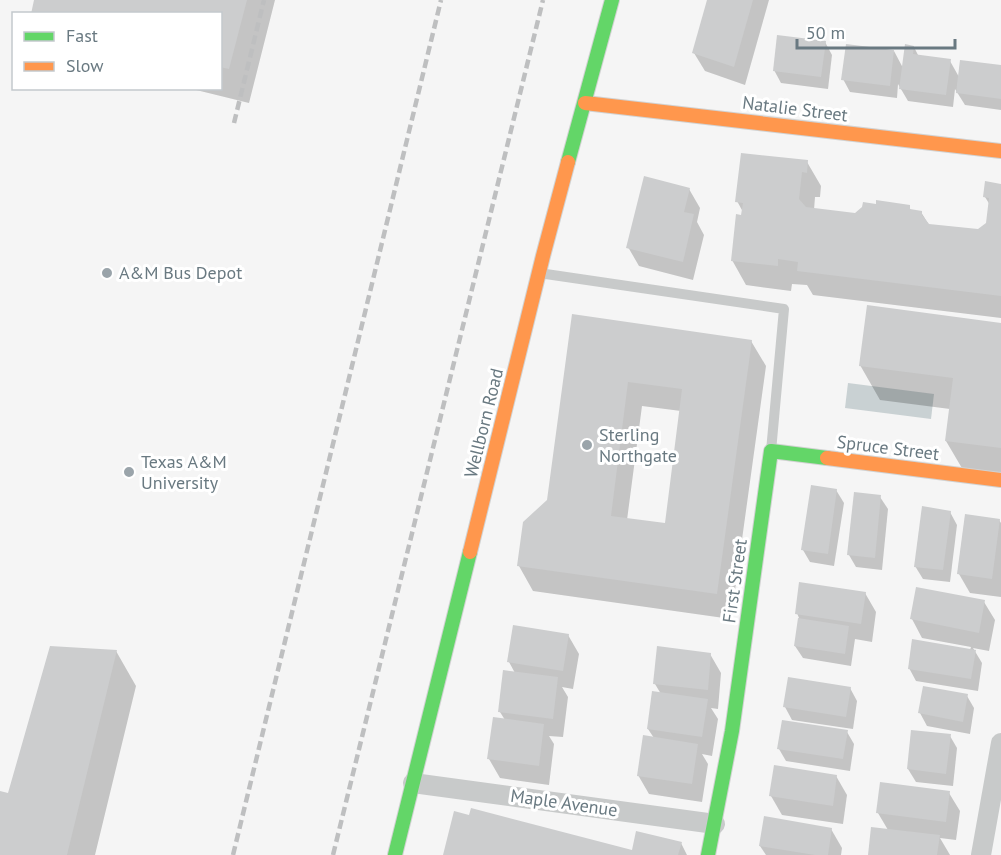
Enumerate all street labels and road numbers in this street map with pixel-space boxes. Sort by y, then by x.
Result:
street label: Natalie Street [741,91,849,126]
street label: Wellborn Road [459,366,508,480]
street label: Spruce Street [836,430,940,465]
street label: First Street [717,537,752,624]
street label: Maple Avenue [509,784,619,821]

